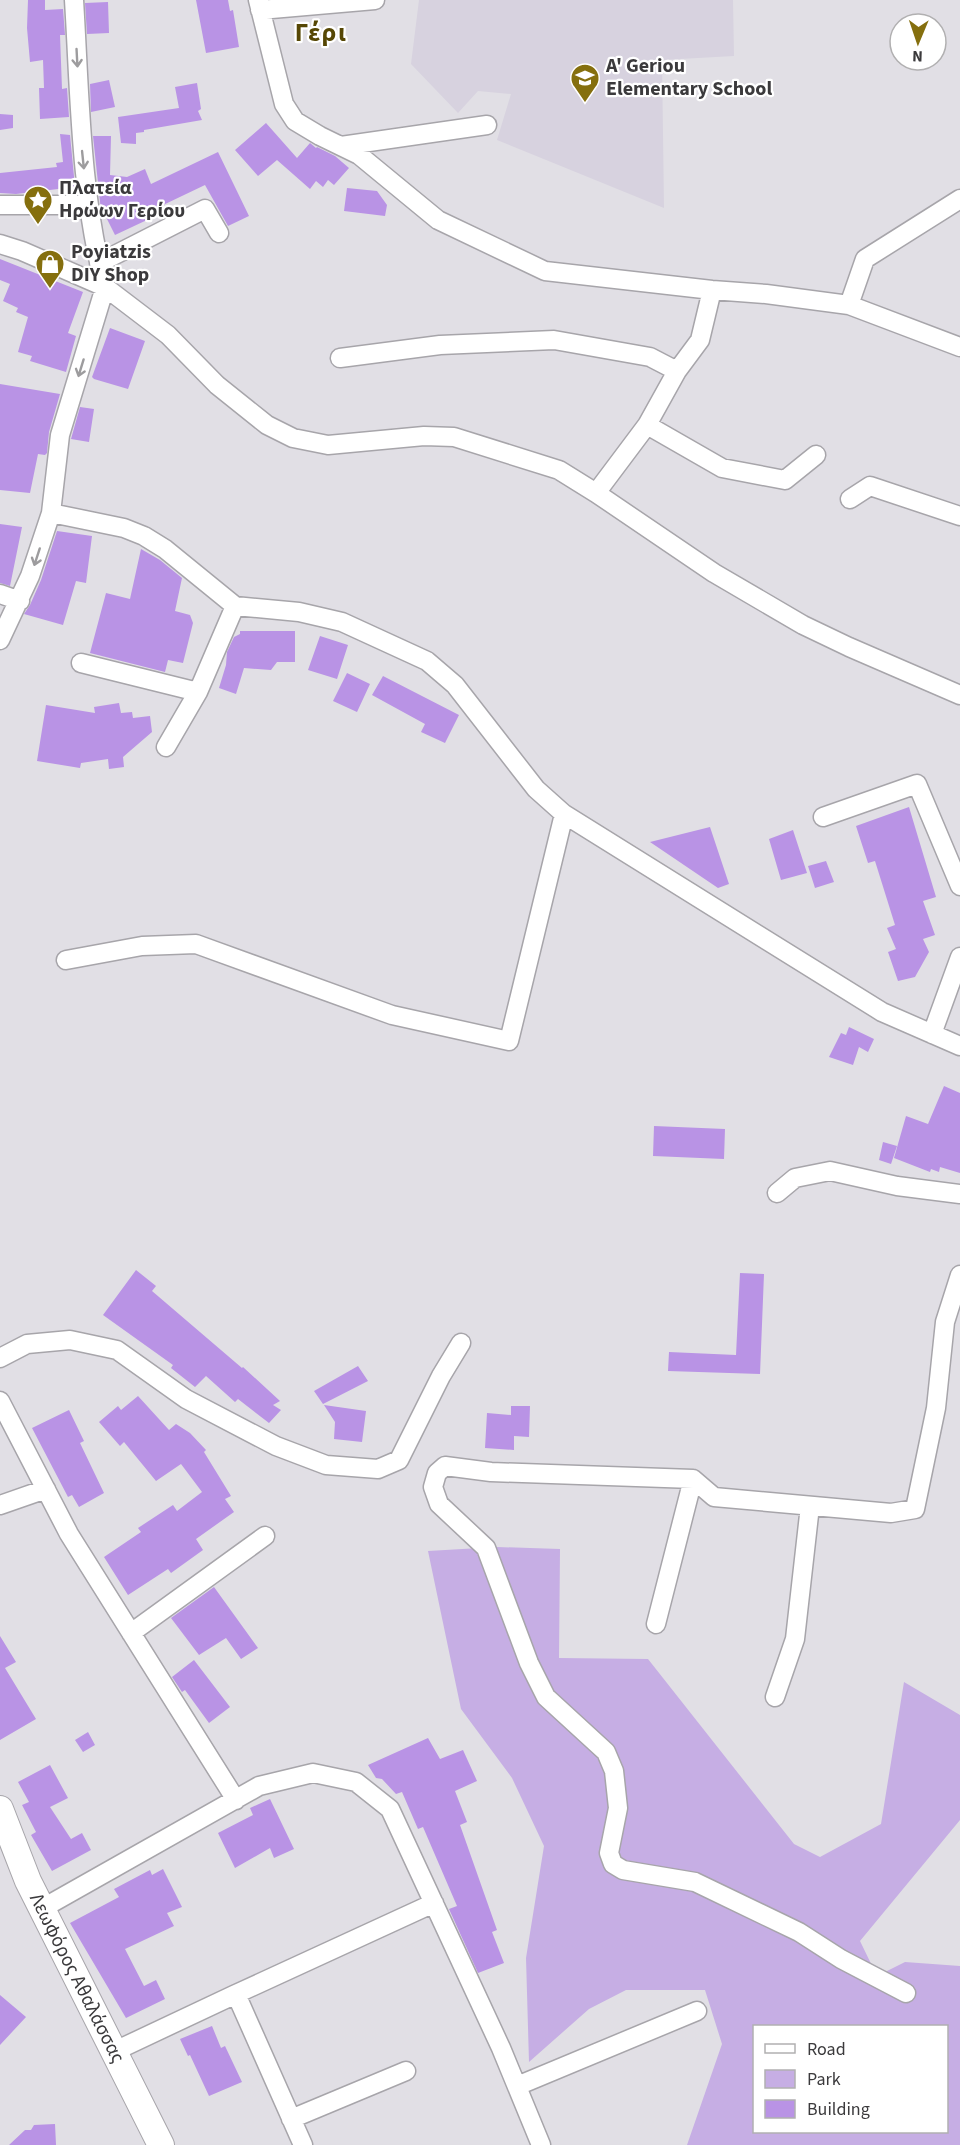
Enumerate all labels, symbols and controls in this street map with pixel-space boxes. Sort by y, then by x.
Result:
north arrow [888,12,948,72]
district label: Γέρι [295,14,347,51]
text: N [912,45,923,67]
one-way arrow [72,48,83,68]
place label: A' Geriou Elementary School [605,52,772,103]
school or university icon: A' Geriou Elementary School [569,62,601,104]
one-way arrow [78,149,89,169]
place label: Πλατεία Ηρώων Γερίου [59,174,185,225]
place icon: Πλατεία Ηρώων Γερίου [22,184,54,226]
place label: Poyiatzis DIY Shop [71,238,151,289]
shop icon: Poyiatzis DIY Shop [34,248,66,290]
one-way arrow [75,358,86,377]
one-way arrow [30,547,41,566]
street label: Λεωφόρος Αθαλάσσας [22,1888,132,2068]
legend [753,2025,948,2133]
text: Road [807,2037,846,2062]
text: Park [807,2067,841,2092]
text: Building [807,2097,870,2122]

